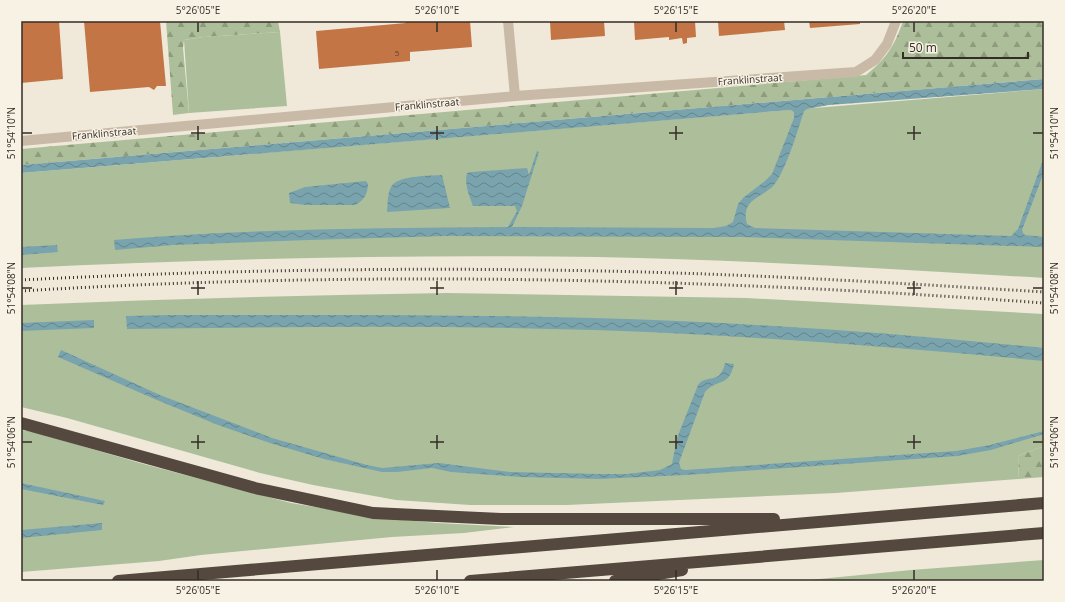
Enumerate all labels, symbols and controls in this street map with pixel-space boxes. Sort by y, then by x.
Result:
text: 5°26'05"E [176,3,220,17]
text: 5°26'10"E [415,3,459,17]
text: 5°26'15"E [654,3,698,17]
text: 5°26'20"E [892,3,936,17]
scale bar [903,34,1028,60]
text: 50 m [909,39,937,56]
house number: 5 [395,47,400,58]
street label: Franklinstraat [717,70,783,88]
street label: Franklinstraat [394,94,460,114]
text: 51°54'10"N [4,107,18,159]
text: 51°54'10"N [1047,107,1061,159]
street label: Franklinstraat [71,123,137,143]
text: 51°54'08"N [4,262,18,314]
text: 51°54'08"N [1047,262,1061,314]
text: 51°54'06"N [4,416,18,468]
text: 51°54'06"N [1047,416,1061,468]
text: 5°26'05"E [176,583,220,597]
text: 5°26'10"E [415,583,459,597]
text: 5°26'15"E [654,583,698,597]
text: 5°26'20"E [892,583,936,597]

